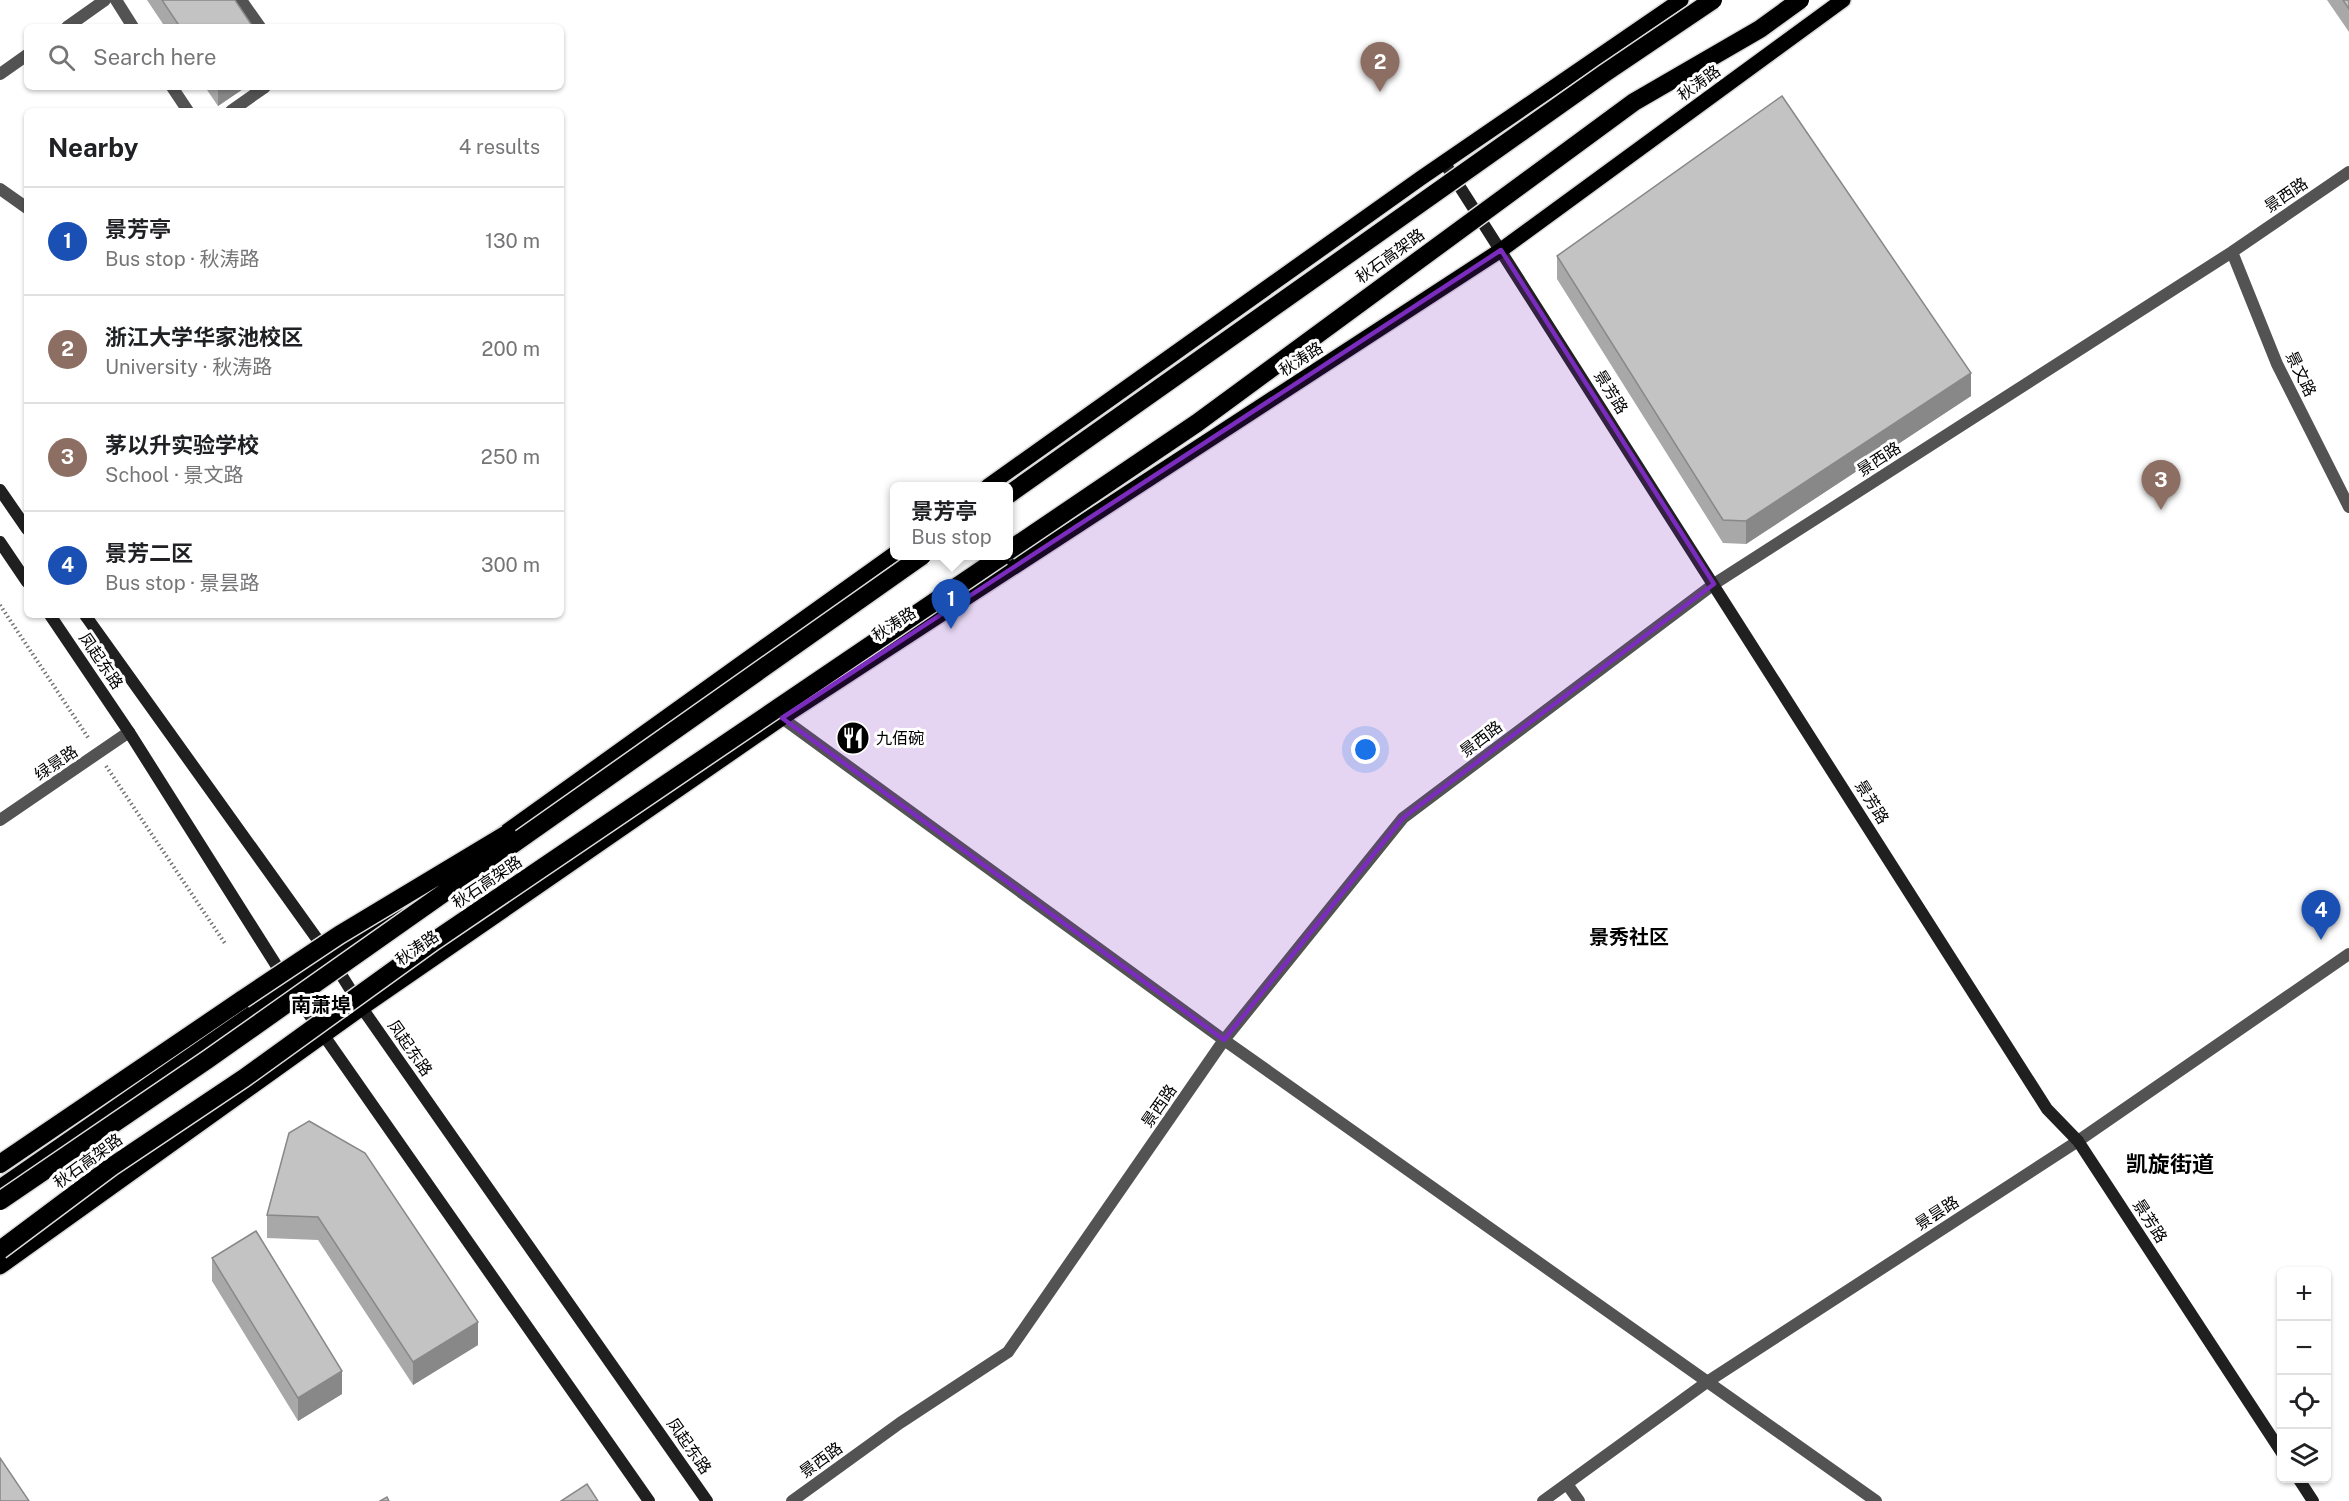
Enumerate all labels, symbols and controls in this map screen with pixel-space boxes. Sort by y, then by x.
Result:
search box [24,24,564,90]
icon: search [45,41,78,74]
pin: 2 [1360,42,1400,92]
text: Search here [93,44,217,70]
street label: 秋涛路 [1674,61,1724,105]
text: Nearby [48,132,138,163]
text: 4 results [459,135,540,159]
street label: 景西路 [2261,174,2311,216]
text: 景芳亭 [105,216,171,242]
street label: 秋石高架路 [1352,225,1428,287]
text: 1 [63,229,72,253]
text: 130 m [485,229,540,253]
text: Bus stop · 秋涛路 [105,247,260,271]
text: 浙江大学华家池校区 [105,324,303,350]
text: 2 [61,337,74,361]
text: 200 m [482,337,540,361]
street label: 秋涛路 [1276,338,1326,380]
street label: 景文路 [2282,348,2320,400]
text: University · 秋涛路 [105,355,272,379]
street label: 景芳路 [1590,367,1632,417]
text: 茅以升实验学校 [105,432,259,458]
street label: 景西路 [1854,438,1904,480]
text: 3 [61,445,74,469]
text: 250 m [481,445,540,469]
pin: 3 [2142,460,2180,510]
text: School · 景文路 [105,463,244,487]
popup [890,482,1013,560]
text: 景芳亭 [911,498,977,524]
text: Bus stop [911,525,992,549]
text: 景芳二区 [105,540,193,566]
text: 4 [61,553,74,577]
text: 300 m [481,553,540,577]
text: Bus stop · 景昙路 [105,571,260,595]
pin: 1 [932,580,970,629]
street label: 秋涛路 [869,603,919,645]
street label: 凤起东路 [75,629,127,693]
street label: 景西路 [1456,717,1506,761]
restaurant icon: 九佰碗 [835,720,871,756]
place label: 九佰碗 [876,729,924,748]
your location [1351,735,1380,764]
street label: 绿景路 [31,742,81,784]
street label: 景芳路 [1851,777,1893,827]
street label: 秋石高架路 [449,852,525,912]
pin: 4 [2302,890,2340,940]
district label: 景秀社区 [1589,925,1669,949]
street label: 秋涛路 [392,926,442,970]
district label: 南萧埠 [291,993,351,1017]
street label: 凤起东路 [384,1016,436,1080]
street label: 景西路 [1137,1081,1181,1131]
street label: 秋石高架路 [50,1130,126,1192]
district label: 凯旋街道 [2126,1151,2214,1177]
street label: 景昙路 [1912,1192,1962,1234]
street label: 景芳路 [2129,1196,2171,1246]
map controls [2277,1267,2331,1483]
button: + [2277,1267,2331,1321]
button: − [2277,1321,2331,1375]
button: locate [2277,1375,2331,1429]
street label: 凤起东路 [663,1414,715,1478]
button: layers [2277,1429,2331,1483]
street label: 景西路 [796,1438,846,1482]

